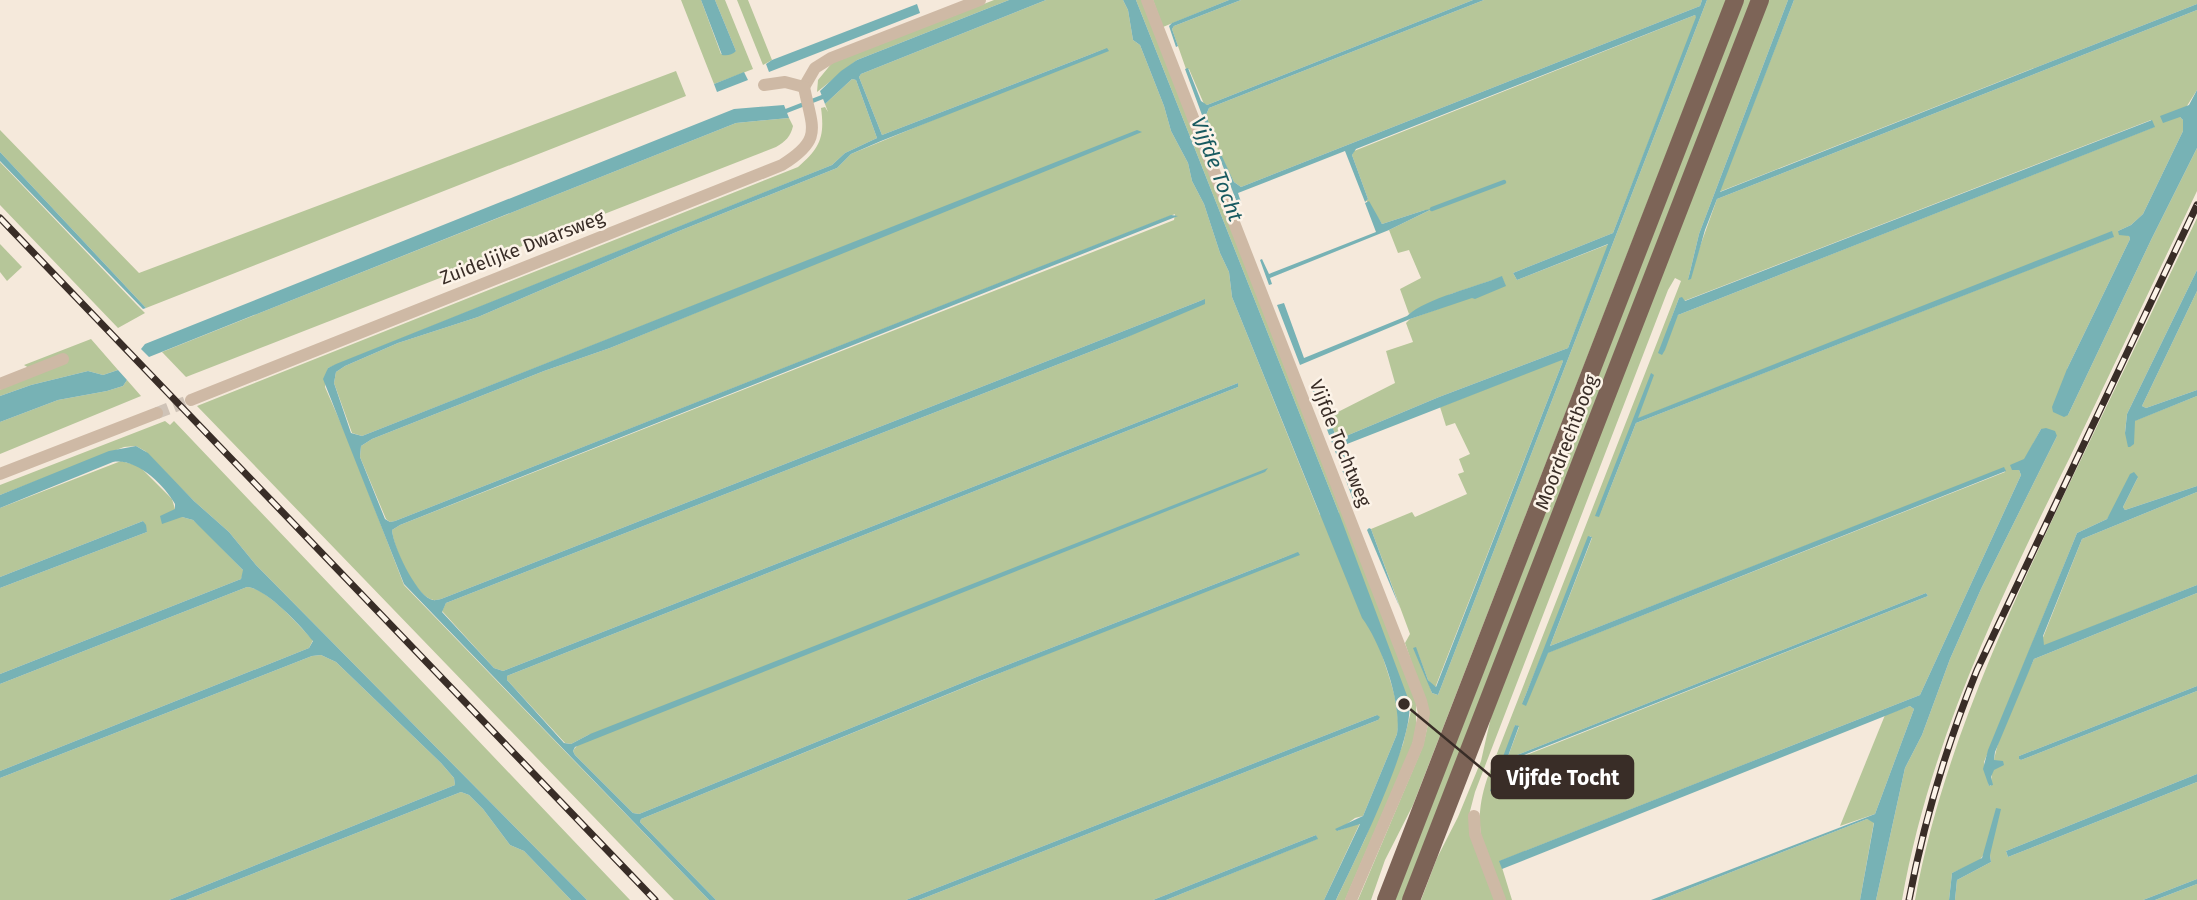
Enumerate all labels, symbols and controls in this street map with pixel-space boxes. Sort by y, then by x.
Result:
water label: Vijfde Tocht [1185,113,1249,225]
street label: Zuidelijke Dwarsweg [437,205,608,289]
street label: Moordrechtboog [1530,371,1603,513]
street label: Vijfde Tochtweg [1305,376,1377,510]
callout: Vijfde Tocht [1492,756,1633,798]
text: Vijfde Tocht [1506,765,1620,791]

